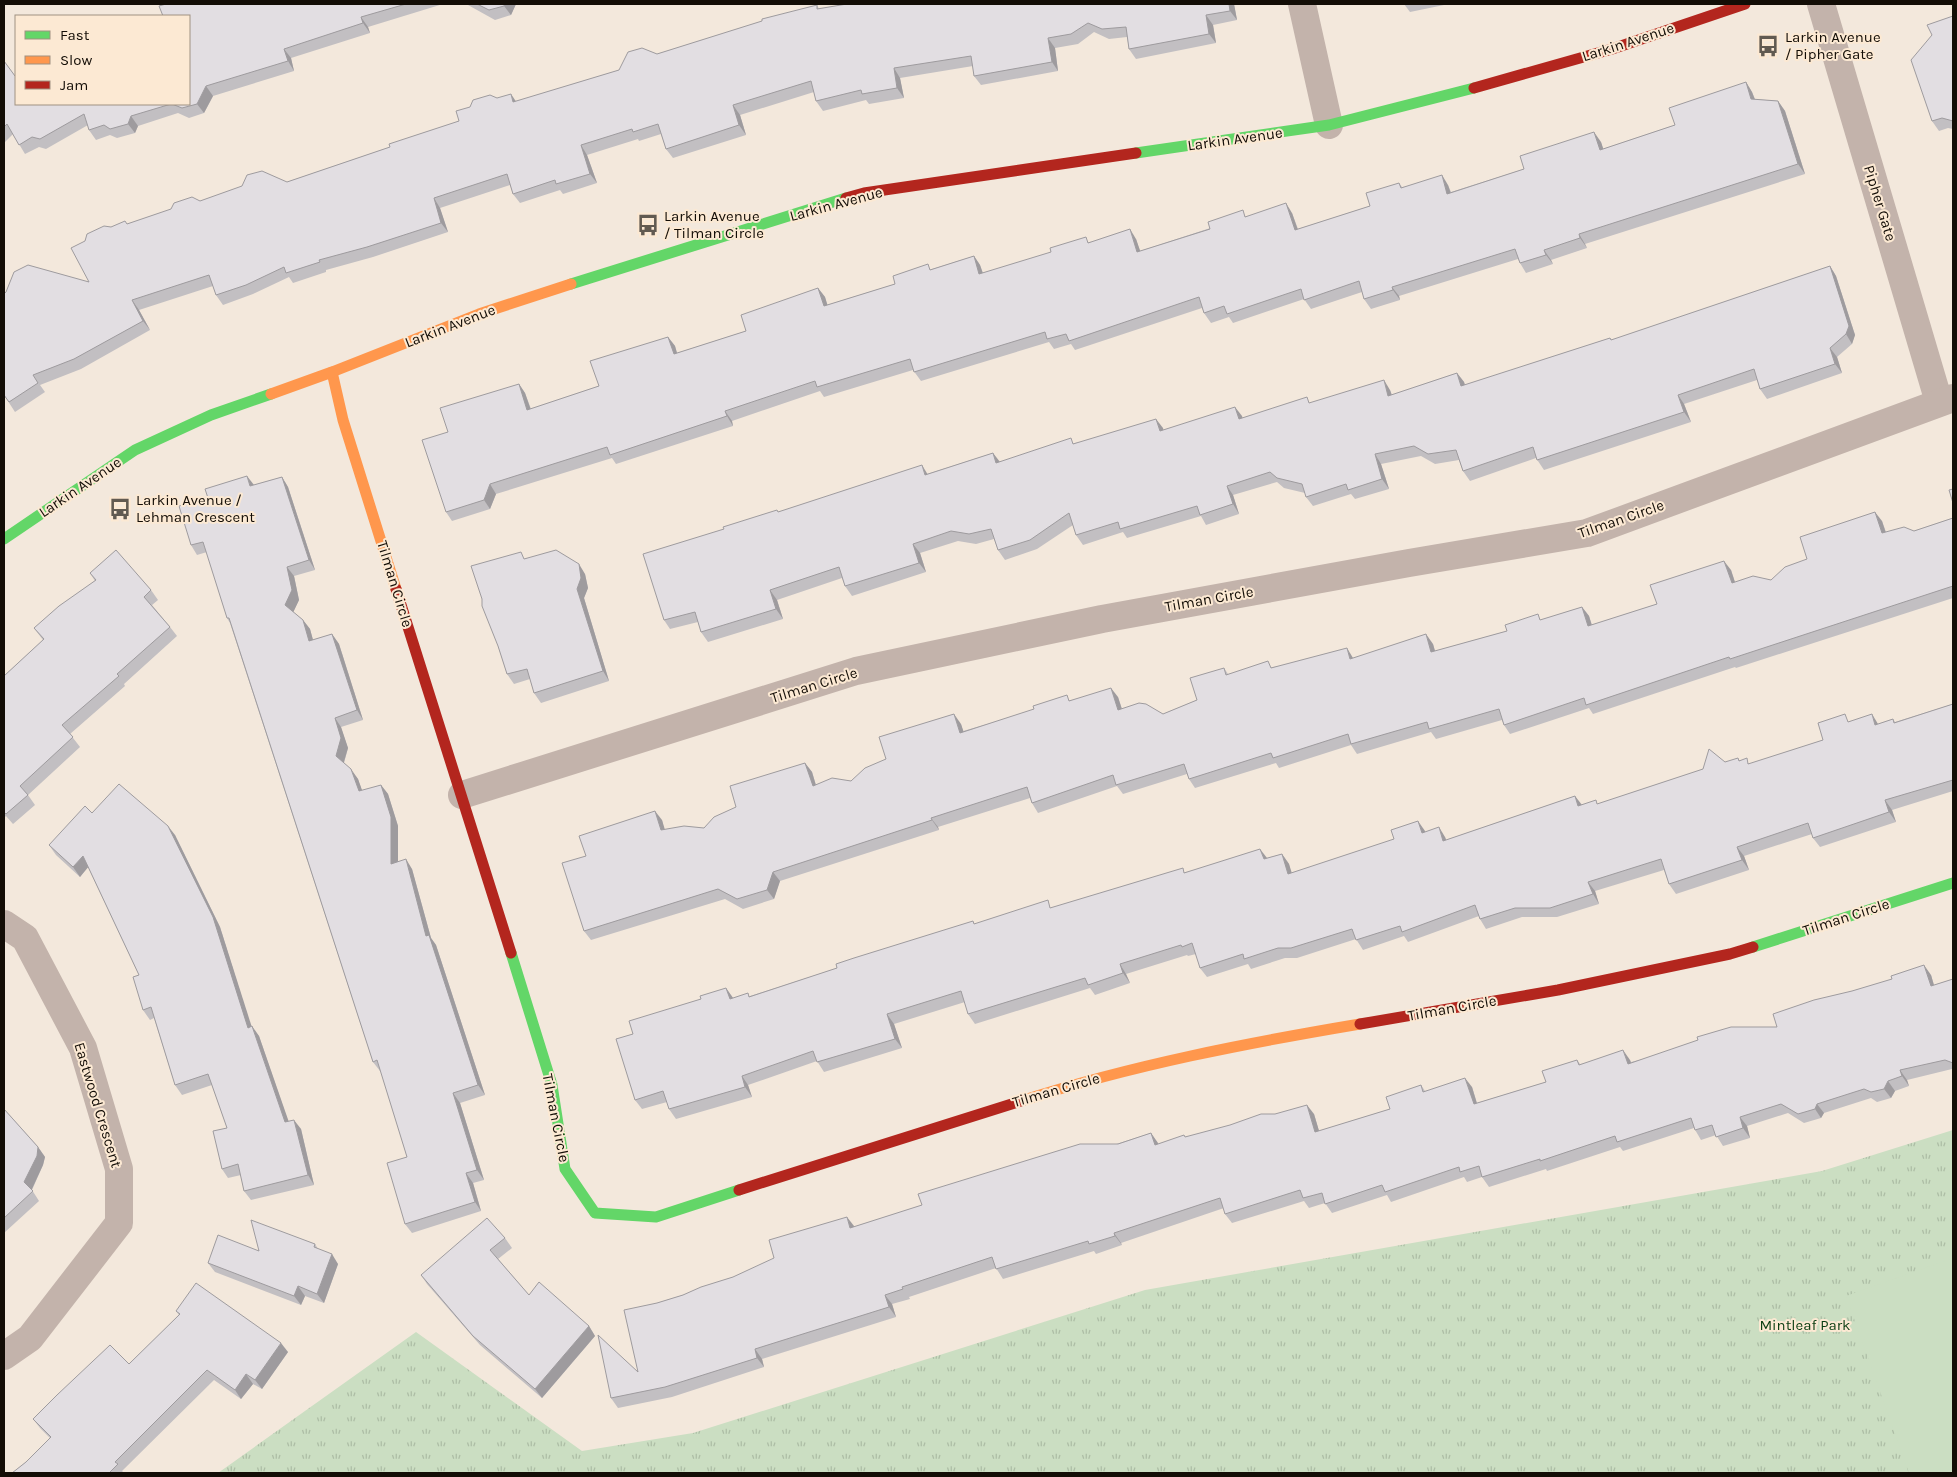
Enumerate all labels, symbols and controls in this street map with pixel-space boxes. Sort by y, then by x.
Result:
legend [15,15,190,105]
street label: Larkin Avenue [1580,19,1676,65]
text: Fast [60,26,90,44]
place label: Larkin Avenue / Pipher Gate [1785,28,1881,63]
bus stop icon: Larkin Avenue / Pipher Gate [1755,33,1781,59]
text: Slow [60,51,92,69]
text: Jam [60,76,88,94]
street label: Larkin Avenue [1186,123,1284,155]
street label: Pipher Gate [1860,163,1900,243]
street label: Larkin Avenue [787,183,885,225]
place label: Larkin Avenue / Tilman Circle [664,207,764,242]
bus stop icon: Larkin Avenue / Tilman Circle [635,212,661,238]
street label: Larkin Avenue [402,300,498,352]
street label: Larkin Avenue [35,453,125,521]
place label: Larkin Avenue / Lehman Crescent [136,491,255,526]
bus stop icon: Larkin Avenue / Lehman Crescent [107,496,133,522]
street label: Tilman Circle [1576,496,1666,542]
street label: Tilman Circle [373,538,417,630]
street label: Tilman Circle [1163,582,1255,616]
street label: Tilman Circle [768,663,860,707]
street label: Tilman Circle [1801,895,1891,939]
street label: Tilman Circle [1406,991,1498,1025]
street label: Eastwood Crescent [70,1040,126,1170]
street label: Tilman Circle [1010,1069,1102,1111]
street label: Tilman Circle [539,1072,573,1164]
park label: Mintleaf Park [1759,1316,1851,1334]

